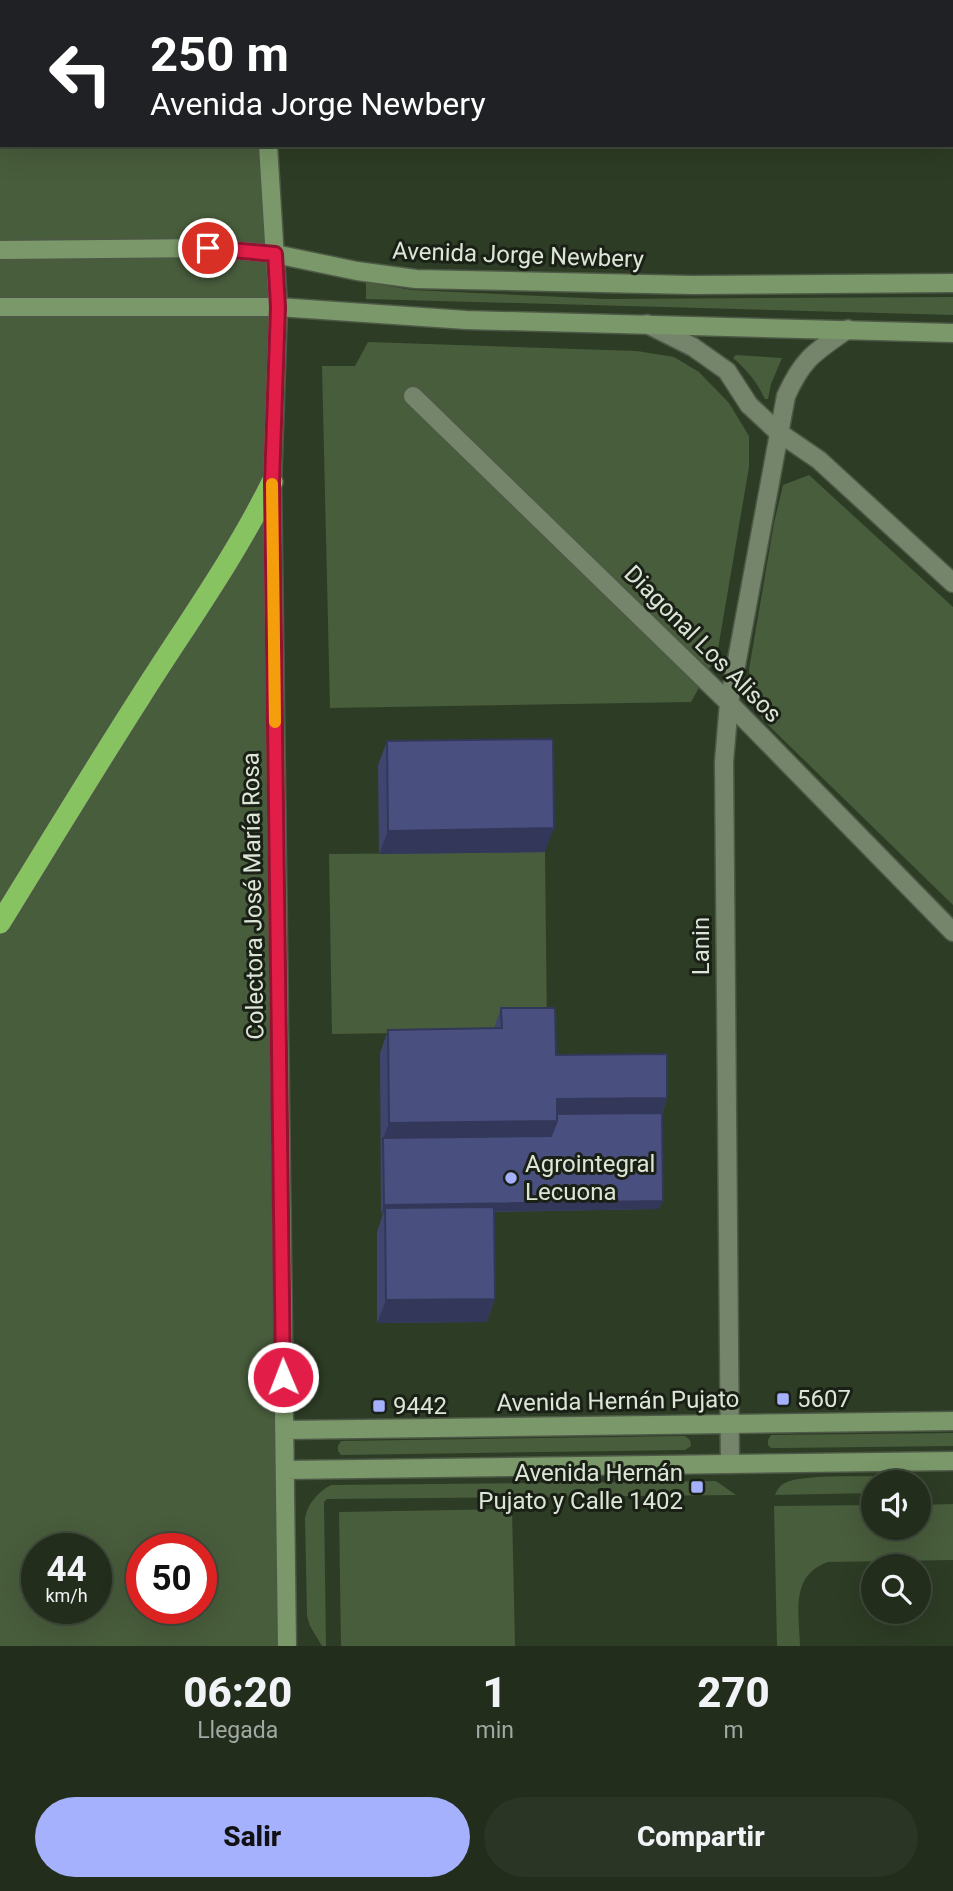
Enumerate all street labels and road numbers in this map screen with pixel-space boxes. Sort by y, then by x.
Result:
street label: Avenida Jorge Newbery [392,237,645,273]
street label: Diagonal Los Alisos [619,560,787,728]
street label: Colectora José María Rosa [236,752,270,1040]
street label: Lanin [687,917,715,975]
street label: Avenida Hernán Pujato [496,1385,740,1417]

